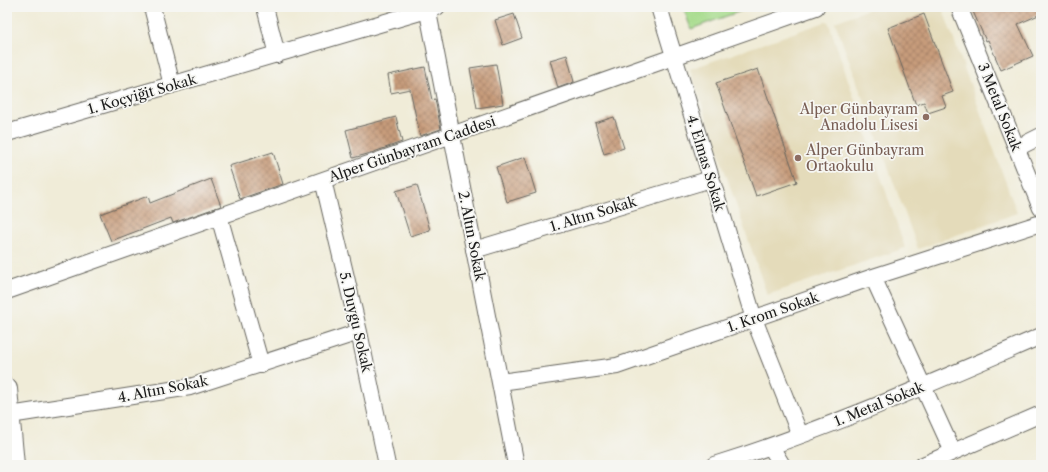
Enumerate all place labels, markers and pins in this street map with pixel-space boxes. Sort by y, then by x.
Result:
place label: Alper Günbayram Anadolu Lisesi [799,100,918,134]
marker: Alper Günbayram Anadolu Lisesi [921,112,931,122]
place label: Alper Günbayram Ortaokulu [805,141,924,175]
marker: Alper Günbayram Ortaokulu [793,153,803,163]

